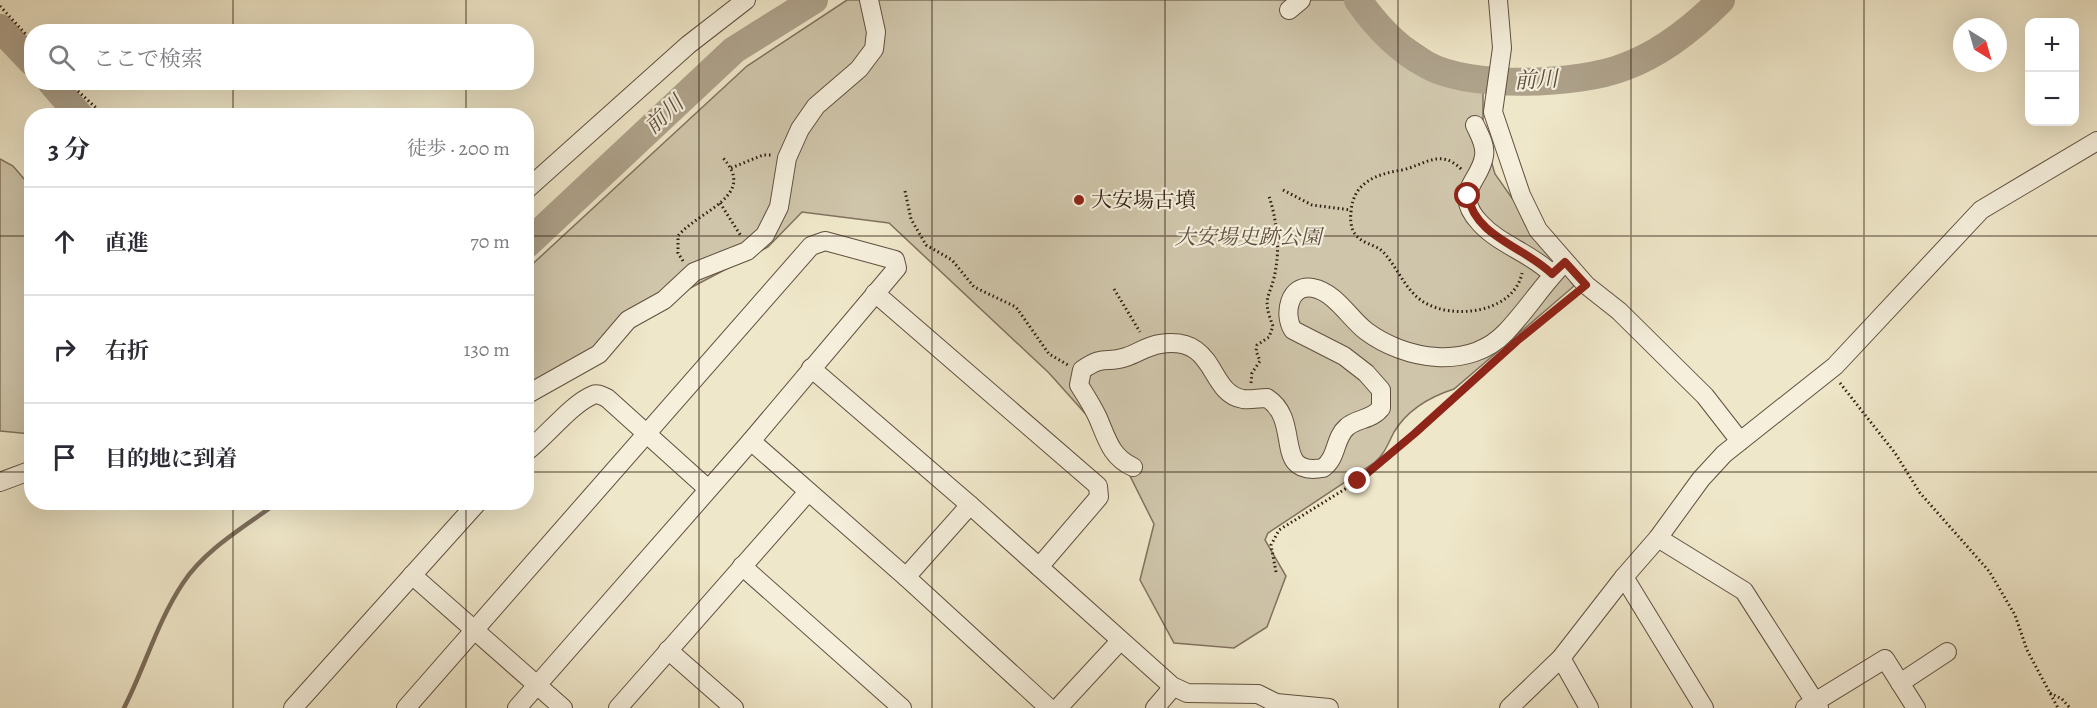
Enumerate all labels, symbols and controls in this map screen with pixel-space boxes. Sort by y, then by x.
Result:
north arrow [1953,18,2007,72]
map controls [2025,18,2079,126]
button: + [2025,18,2079,72]
search box [24,24,534,90]
icon: search [45,41,78,74]
text: ここで検索 [93,44,203,74]
water label: 前川 [1513,64,1561,96]
button: − [2025,72,2079,126]
water label: 前川 [638,88,692,141]
text: 3 分 [48,132,90,167]
text: 徒歩 · 200 m [407,135,510,162]
route start [1454,182,1480,208]
place label: 大安場古墳 [1091,186,1196,214]
marker: 大安場古墳 [1072,193,1086,207]
park label: 大安場史跡公園 [1175,223,1324,251]
icon: ahead [48,225,81,258]
text: 直進 [105,228,149,258]
text: 70 m [470,228,510,255]
icon: right [48,333,81,366]
text: 右折 [105,336,149,366]
text: 130 m [464,336,510,363]
icon: arrive [48,441,81,474]
text: 目的地に到着 [105,444,237,474]
route end [1344,467,1370,493]

